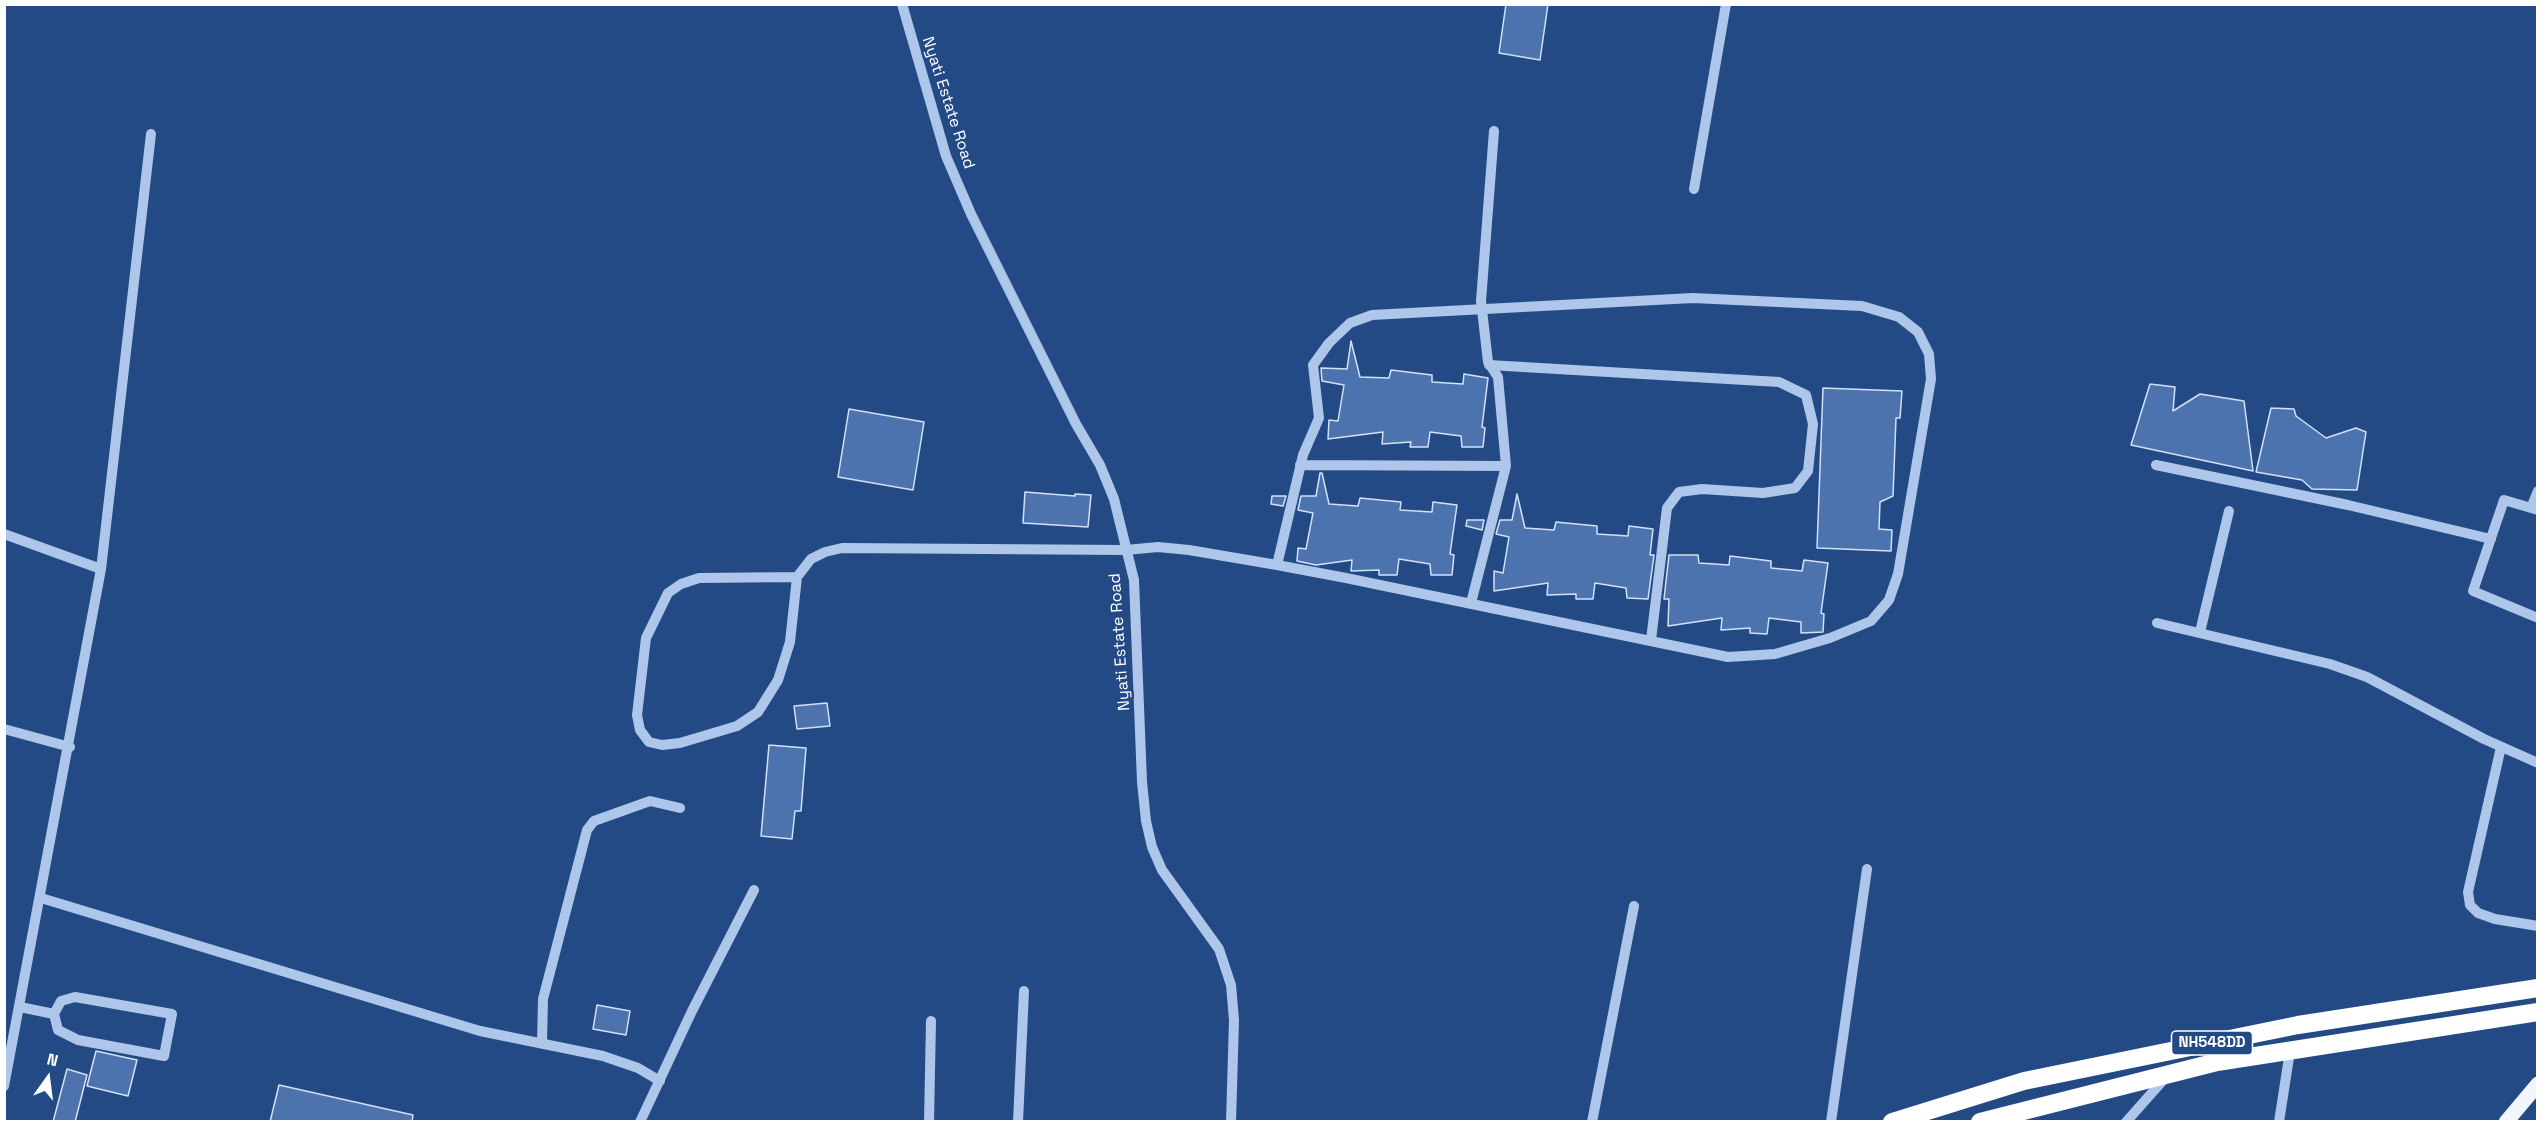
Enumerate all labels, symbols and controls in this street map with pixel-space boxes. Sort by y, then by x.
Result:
street label: Nyati Estate Road [918,35,978,171]
street label: Nyati Estate Road [1106,573,1134,711]
road number: NH548DD [2172,1031,2252,1055]
north arrow [18,1048,78,1108]
text: N [45,1049,60,1072]

